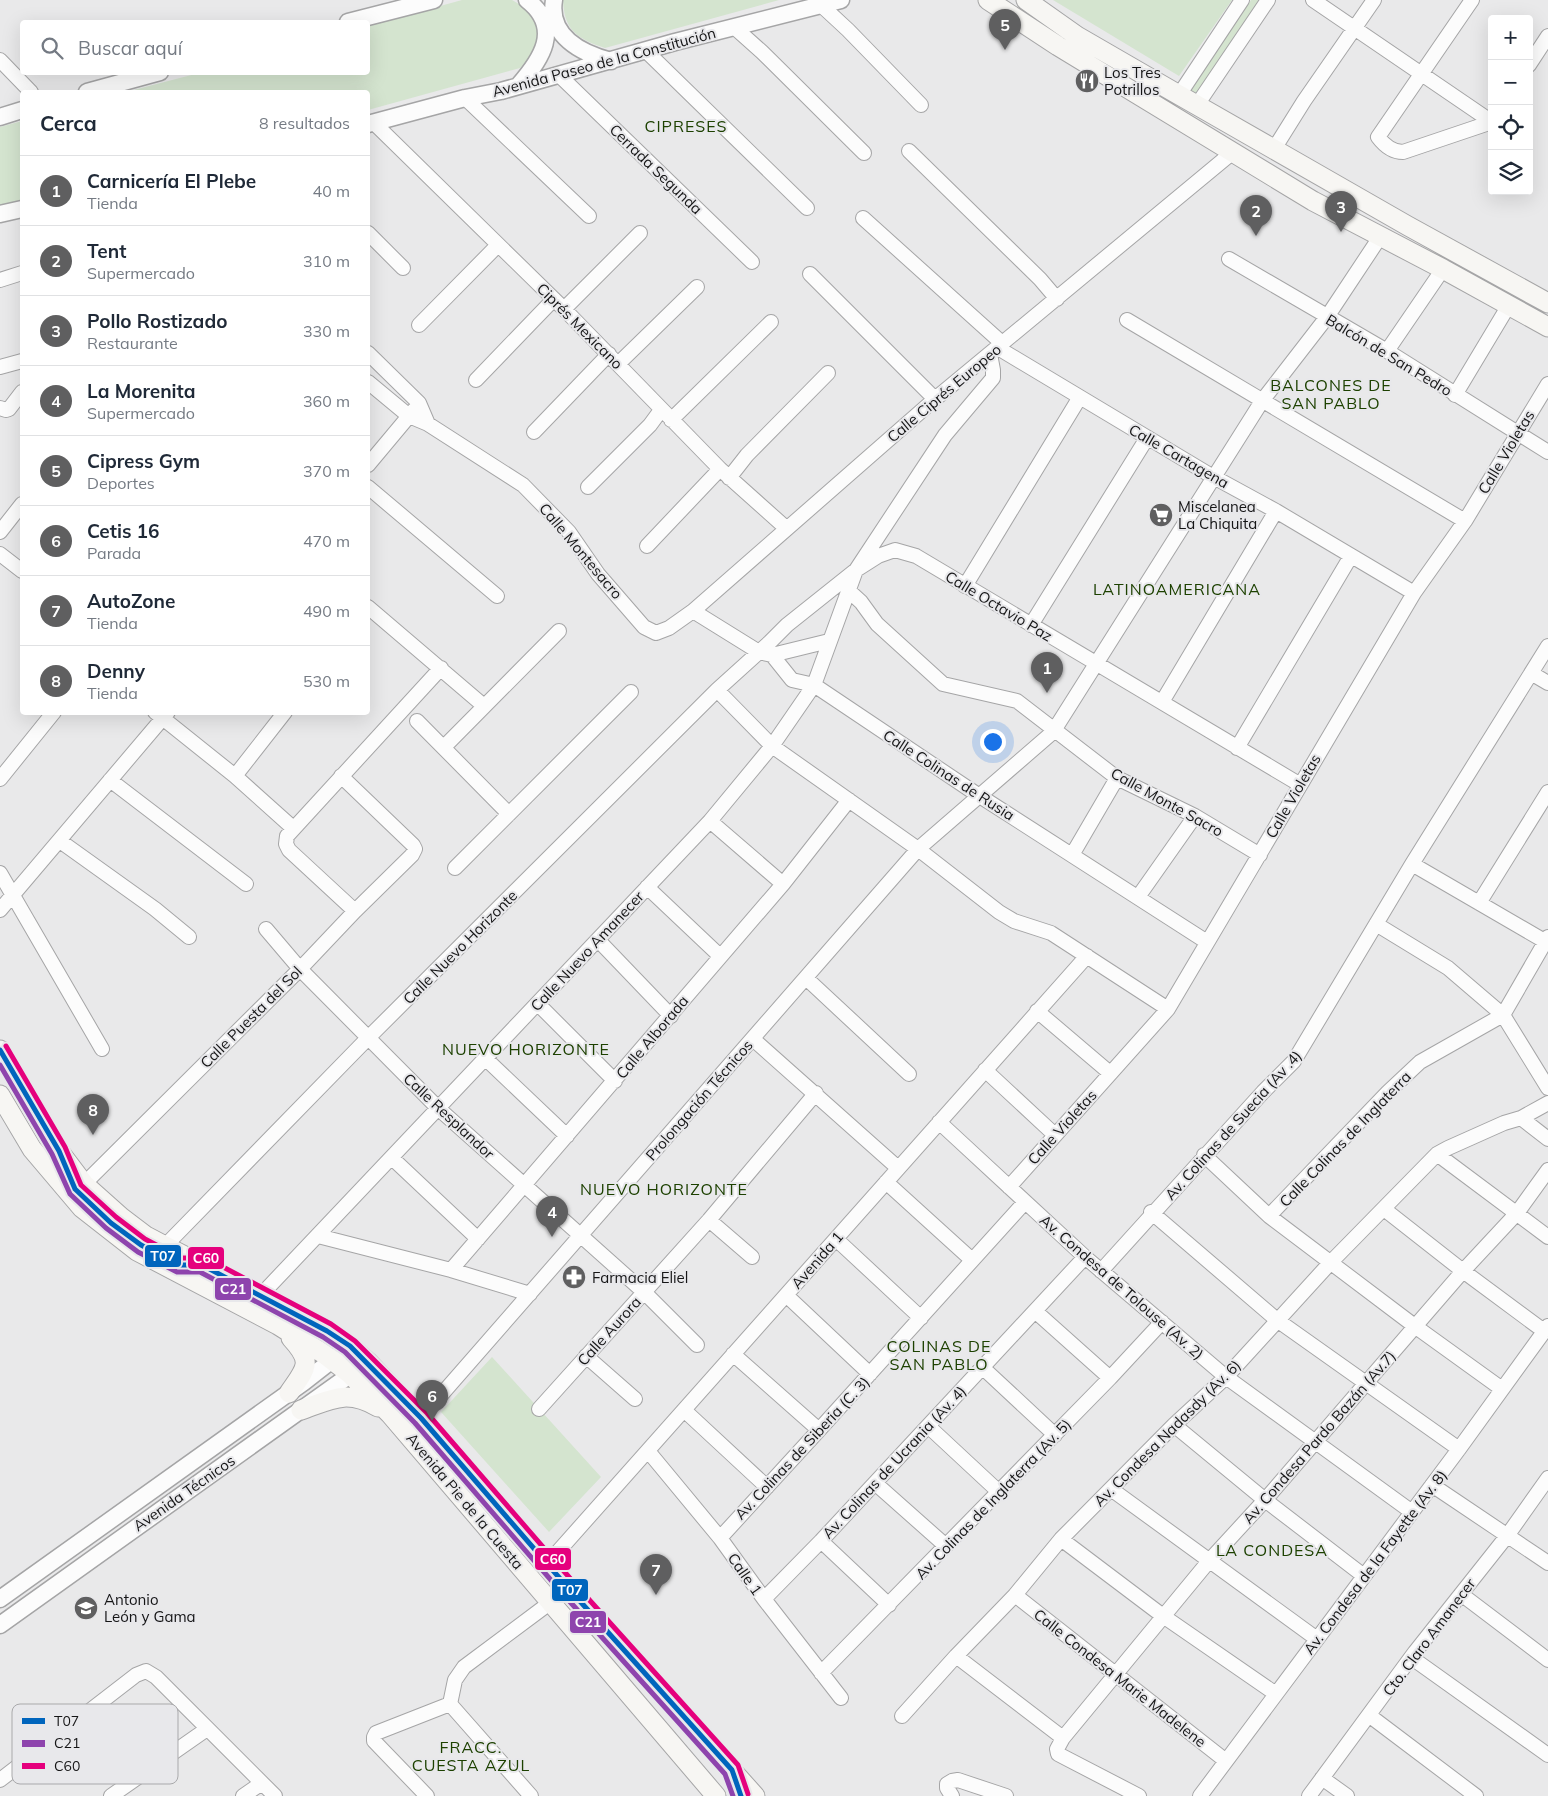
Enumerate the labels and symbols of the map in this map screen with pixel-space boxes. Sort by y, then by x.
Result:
pin: 5 [989,9,1021,50]
street label: Avenida Paseo de la Constitución [490,23,718,101]
place label: Los Tres Potrillos [1104,63,1161,99]
restaurant icon: Los Tres Potrillos [1074,68,1100,94]
district label: CIPRESES [644,116,728,136]
street label: Cerrada Segunda [606,120,706,218]
pin: 3 [1325,191,1357,232]
pin: 2 [1240,195,1272,236]
street label: Ciprés Mexicano [533,279,627,373]
street label: Balcón de San Pedro [1322,310,1456,400]
street label: Calle Ciprés Europeo [883,340,1005,446]
district label: BALCONES DE SAN PABLO [1270,375,1392,413]
street label: Calle Violetas [1474,407,1538,497]
street label: Calle Cartagena [1126,420,1232,492]
place label: Miscelanea La Chiquita [1178,497,1257,533]
street label: Calle Montesacro [535,499,627,603]
supermarket icon: Miscelanea La Chiquita [1148,502,1174,528]
street label: Calle Octavio Paz [942,567,1056,646]
district label: LATINOAMERICANA [1093,579,1261,599]
pin: 1 [1031,652,1063,693]
street label: Calle Colinas de Rusia [880,725,1018,825]
your location [980,729,1006,755]
street label: Calle Violetas [1261,750,1325,842]
street label: Calle Monte Sacro [1108,763,1226,841]
street label: Calle Nuevo Horizonte [399,886,521,1008]
street label: Calle Nuevo Amanecer [526,887,648,1015]
street label: Calle Puesta del Sol [196,962,306,1072]
street label: Calle Alborada [612,992,692,1082]
street label: Prolongación Técnicos [641,1036,757,1164]
district label: NUEVO HORIZONTE [442,1039,610,1059]
street label: Av. Colinas de Suecia (Av .4) [1161,1046,1305,1204]
street label: Calle Colinas de Inglaterra [1275,1067,1415,1211]
street label: Calle Resplandor [400,1069,499,1163]
street label: Calle Violetas [1023,1086,1101,1168]
pin: 8 [77,1094,109,1135]
district label: NUEVO HORIZONTE [580,1179,748,1199]
pin: 4 [536,1196,568,1237]
street label: Av. Condesa de Tolouse (Av. 2) [1036,1210,1208,1364]
street label: Avenida 1 [787,1227,847,1293]
line badge: T07 [144,1244,182,1268]
line badge: C60 [187,1246,225,1270]
text: T07 [150,1247,176,1265]
text: C60 [193,1249,219,1267]
pharmacy icon: Farmacia Eliel [561,1264,587,1290]
place label: Farmacia Eliel [592,1268,688,1287]
line badge: C21 [214,1277,252,1301]
text: C21 [220,1280,246,1298]
street label: Calle Aurora [573,1293,645,1369]
district label: COLINAS DE SAN PABLO [887,1336,991,1374]
street label: Av. Condesa Pardo Bazán (Av.7) [1239,1346,1399,1528]
street label: Av. Condesa Nadasdy (Av. 6) [1090,1356,1244,1510]
street label: Av. Colinas de Siberia (C. 3) [731,1372,873,1524]
pin: 6 [416,1380,448,1421]
street label: Av. Colinas de Ucrania (Av. 4) [818,1381,970,1543]
street label: Av. Colinas de Inglaterra (Av. 5) [911,1415,1075,1583]
street label: Avenida Pie de la Cuesta [402,1429,528,1573]
street label: Avenida Técnicos [129,1451,239,1535]
street label: Av. Condesa de la Fayette (Av. 8) [1299,1466,1451,1658]
district label: LA CONDESA [1216,1540,1328,1560]
line badge: C60 [534,1547,572,1571]
street label: Calle 1 [724,1549,766,1599]
text: C60 [540,1550,566,1568]
pin: 7 [640,1554,672,1595]
street label: Cto. Claro Amanecer [1379,1574,1480,1700]
line badge: T07 [551,1578,589,1602]
text: T07 [557,1581,583,1599]
place label: Antonio León y Gama [104,1590,196,1626]
school or university icon: Antonio León y Gama [73,1595,99,1621]
street label: Calle Condesa Marie Madelene [1030,1605,1210,1751]
line badge: C21 [569,1610,607,1634]
text: C21 [575,1613,601,1631]
legend [12,1704,178,1784]
text: T07 [54,1712,79,1730]
text: C21 [54,1734,80,1752]
district label: FRACC. CUESTA AZUL [412,1737,530,1775]
text: C60 [54,1757,80,1775]

